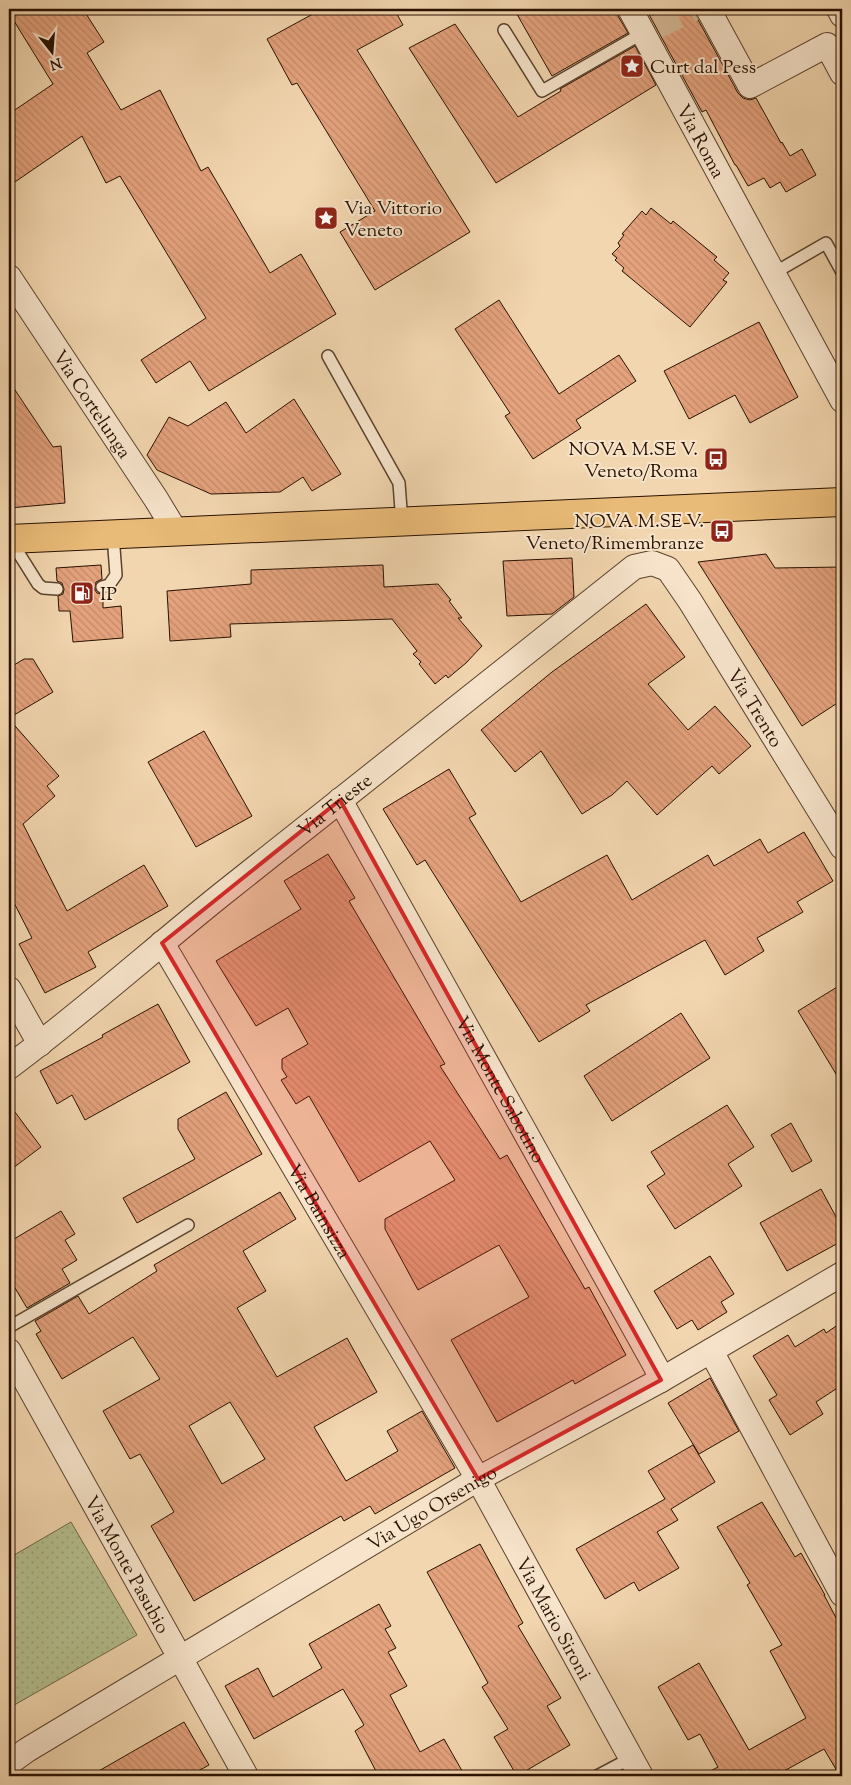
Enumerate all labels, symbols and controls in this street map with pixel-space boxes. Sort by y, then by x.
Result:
north arrow [28,28,78,78]
text: N [47,51,63,74]
place icon: Curt dal Pess [619,53,645,79]
place label: Curt dal Pess [650,55,756,82]
street label: Via Roma [668,100,730,184]
place label: Via Vittorio Veneto [344,196,442,245]
place icon: Via Vittorio Veneto [313,205,339,231]
street label: Via Cortelunga [45,345,137,465]
place label: NOVA M.SE V. Veneto/Roma [568,437,698,486]
bus stop icon: NOVA M.SE V. Veneto/Roma [703,446,729,472]
place label: NOVA M.SE V. Veneto/Rimembranze [526,509,704,558]
bus stop icon: NOVA M.SE V. Veneto/Rimembranze [709,518,735,544]
fuel station icon: IP [69,580,95,606]
place label: IP [100,582,117,609]
street label: Via Trento [719,664,788,753]
street label: Via Trieste [293,768,379,845]
street label: Via Monte Sabotino [447,1012,551,1169]
street label: Via Bainsizza [279,1160,356,1265]
street label: Via Ugo Orsenigo [363,1460,503,1559]
street label: Via Monte Pasubio [76,1491,175,1639]
street label: Via Mario Sironi [508,1553,597,1686]

